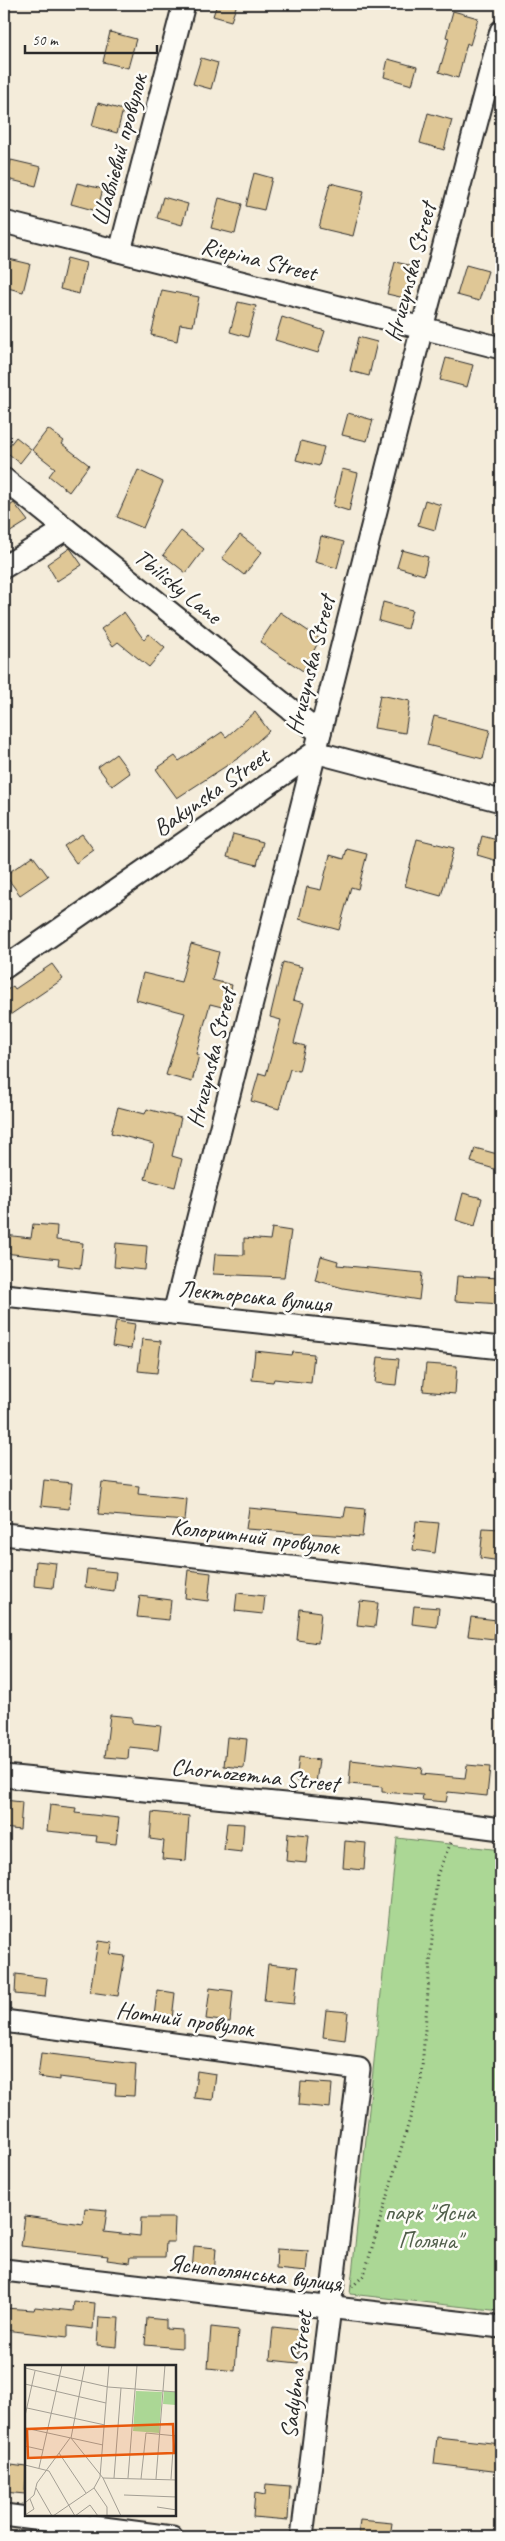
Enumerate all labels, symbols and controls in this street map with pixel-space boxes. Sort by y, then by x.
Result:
scale bar [25,22,158,54]
text: 50 m [32,31,59,50]
street label: Шавлієвий провулок [84,69,154,229]
street label: Hruzynska Street [377,196,444,345]
street label: Riepina Street [198,230,322,288]
street label: Tbilisky Lane [128,542,230,632]
street label: Hruzynska Street [278,589,342,738]
street label: Bakynska Street [147,740,277,843]
street label: Hruzynska Street [179,982,243,1131]
street label: Лекторська вулиця [177,1273,334,1319]
street label: Колоритний провулок [169,1511,343,1561]
street label: Chornozemna Street [170,1751,343,1799]
street label: Нотний провулок [114,1995,258,2044]
park label: парк "Ясна Поляна" [385,2197,477,2255]
street label: Яснополянська вулиця [167,2247,345,2299]
street label: Sadybna Street [273,2308,319,2440]
inset map [25,2365,176,2516]

